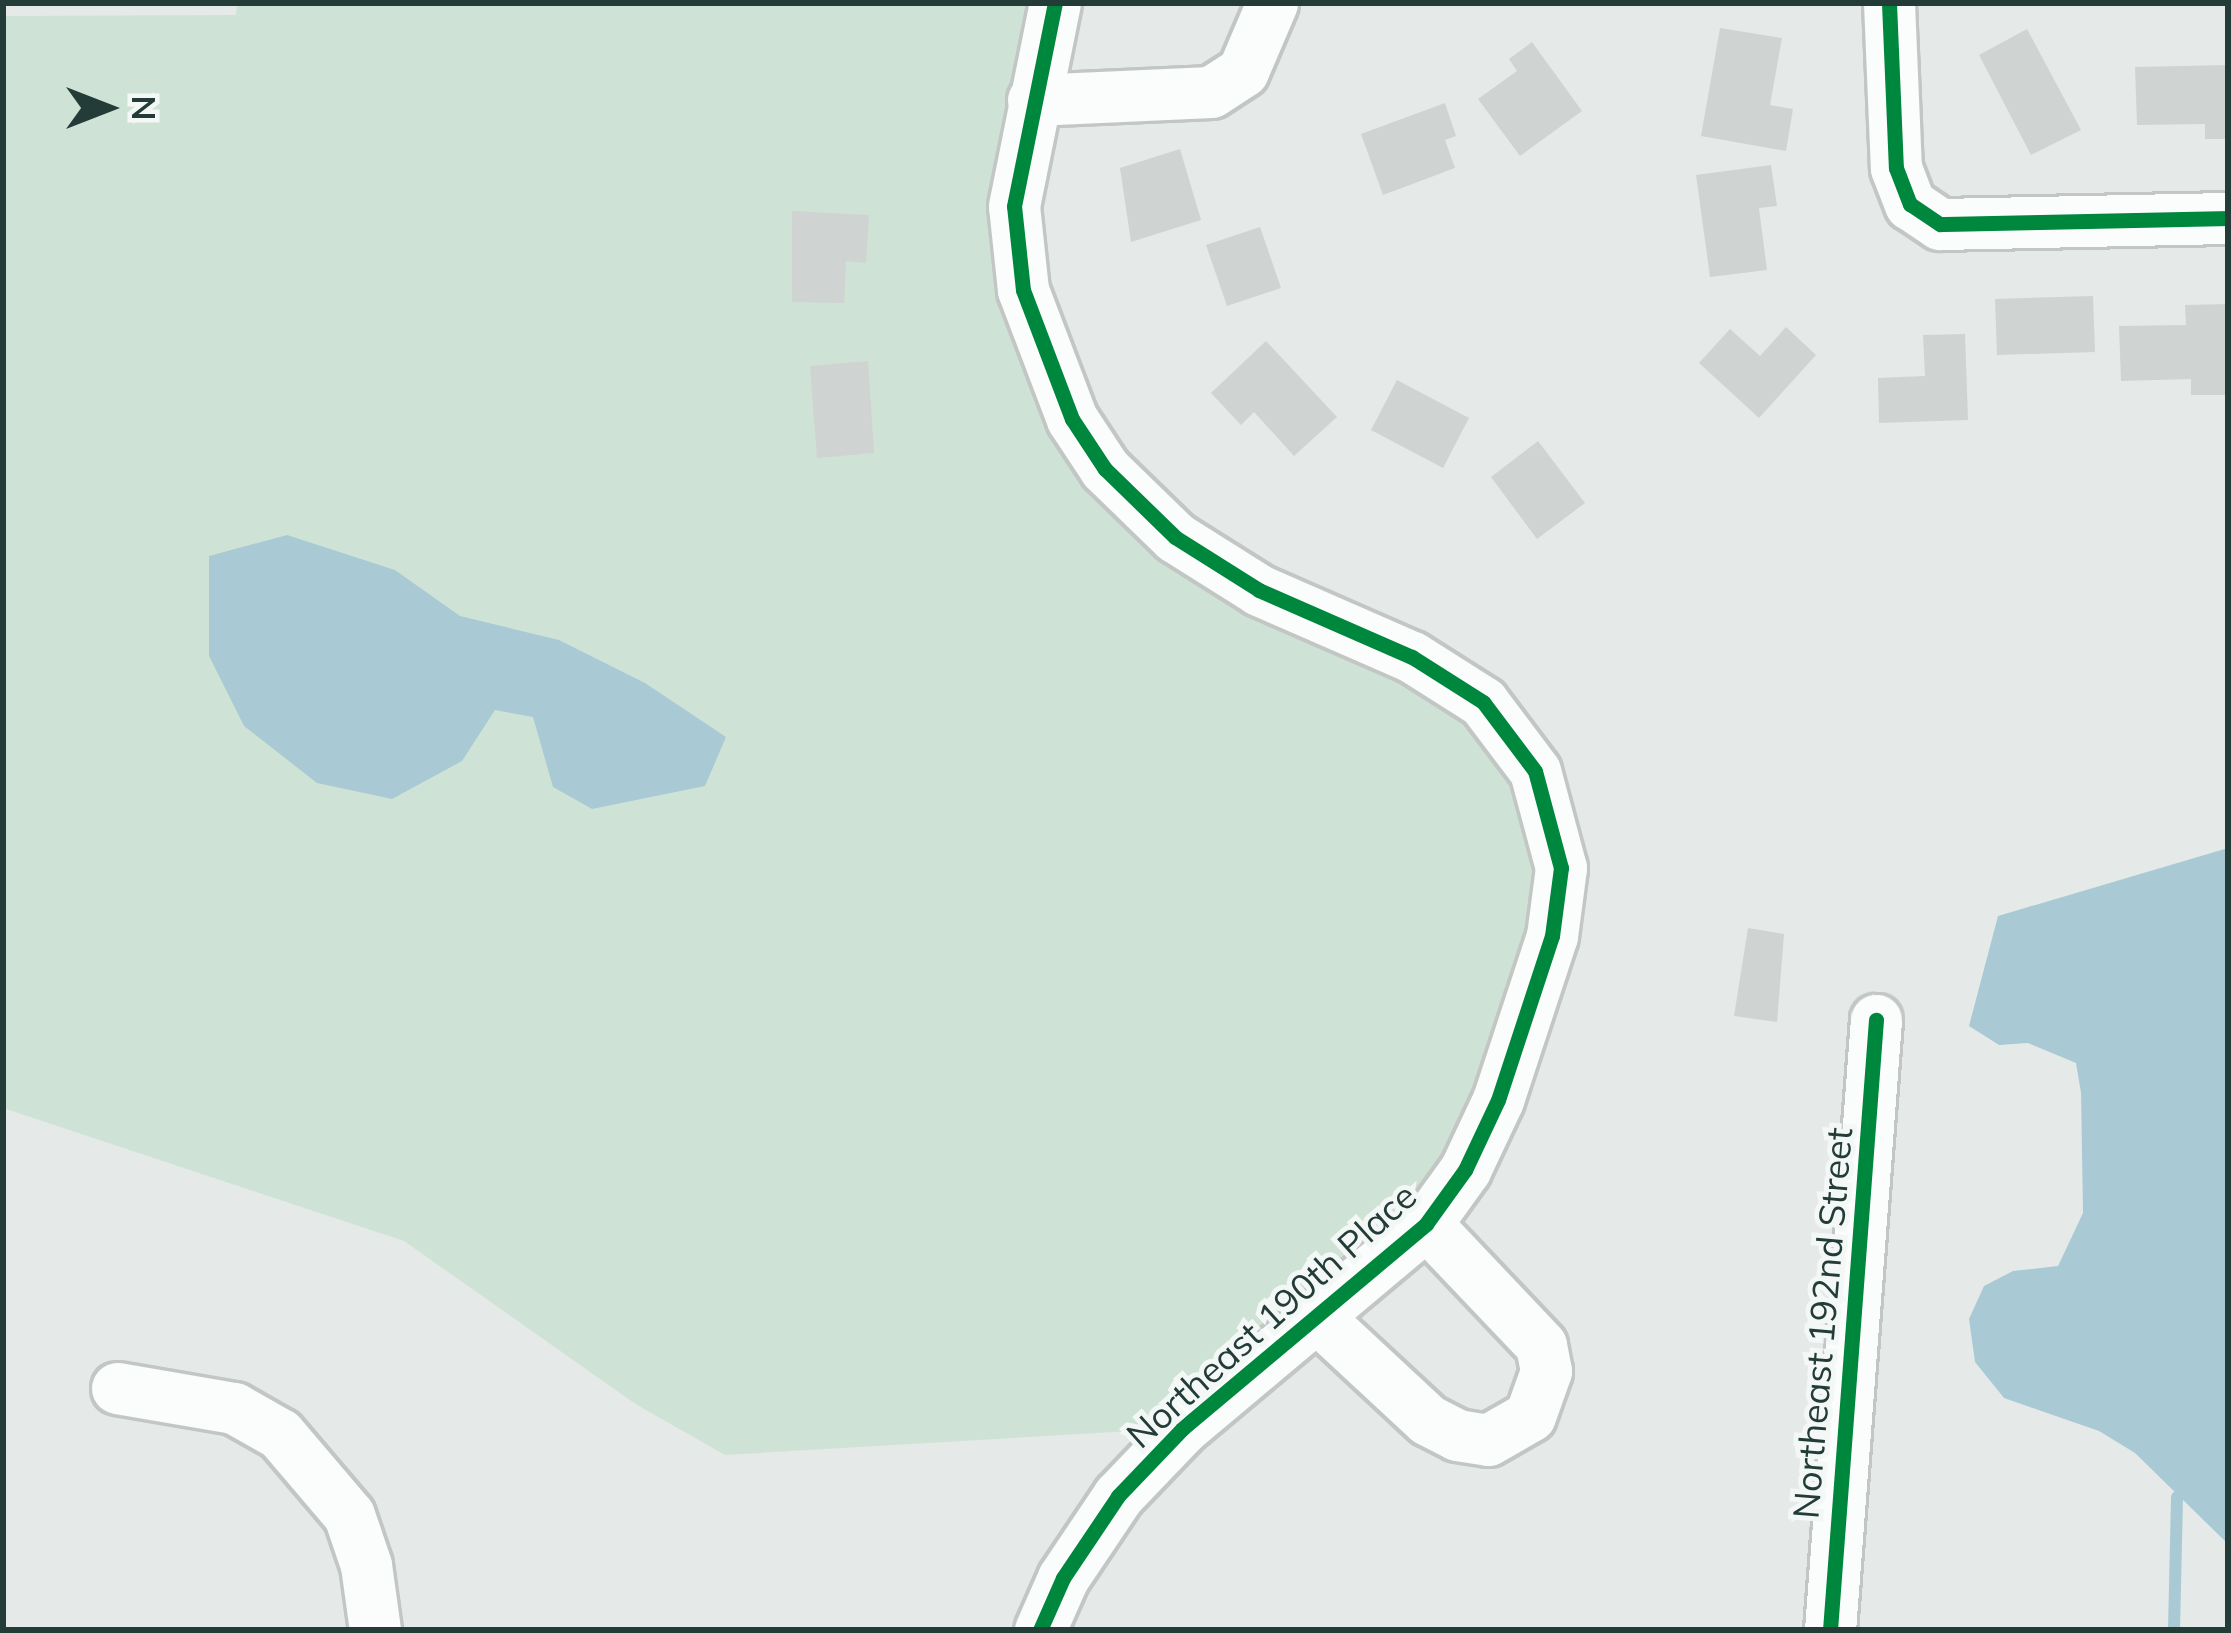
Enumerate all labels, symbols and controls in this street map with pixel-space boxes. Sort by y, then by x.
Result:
north arrow [48,48,168,168]
text: N [124,96,165,120]
street label: Northeast 192nd Street [1783,1126,1861,1520]
street label: Northeast 190th Place [1117,1174,1425,1456]

